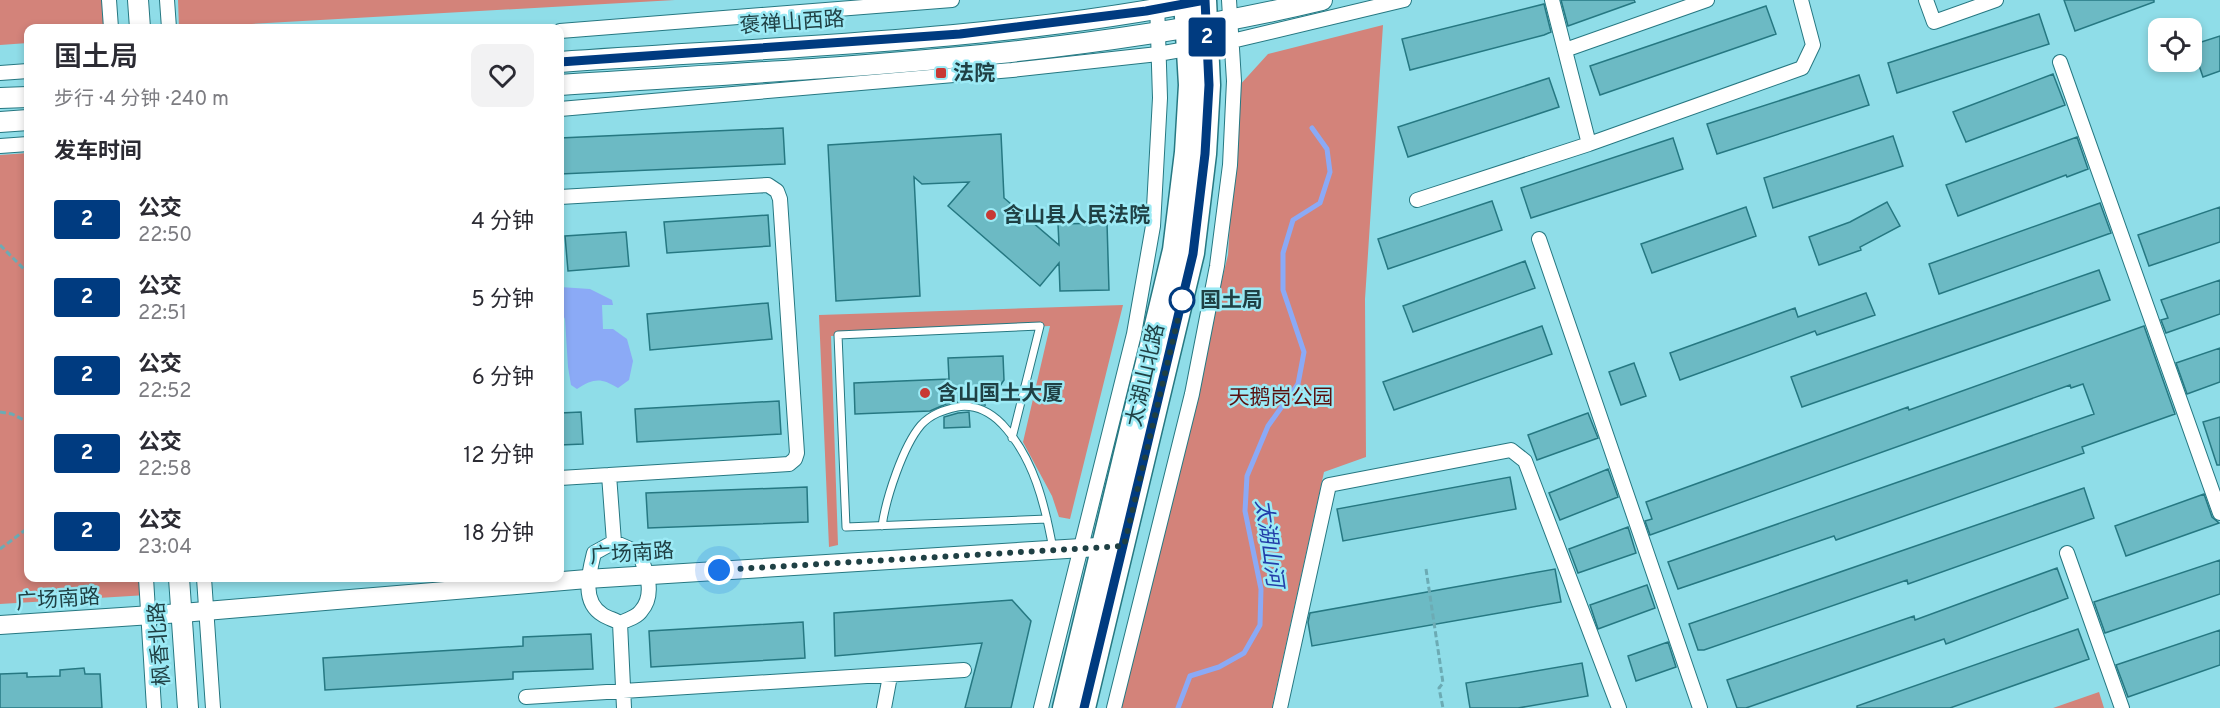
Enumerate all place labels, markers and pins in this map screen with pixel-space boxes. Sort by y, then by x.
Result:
place label: 法院 [953,61,995,88]
marker: 法院 [934,66,948,80]
place label: 含山县人民法院 [1003,203,1150,230]
marker: 含山县人民法院 [984,208,998,222]
marker: 国土局 [1169,287,1195,313]
place label: 国土局 [1200,288,1263,315]
place label: 含山国土大厦 [937,381,1063,408]
marker: 含山国土大厦 [918,386,932,400]

